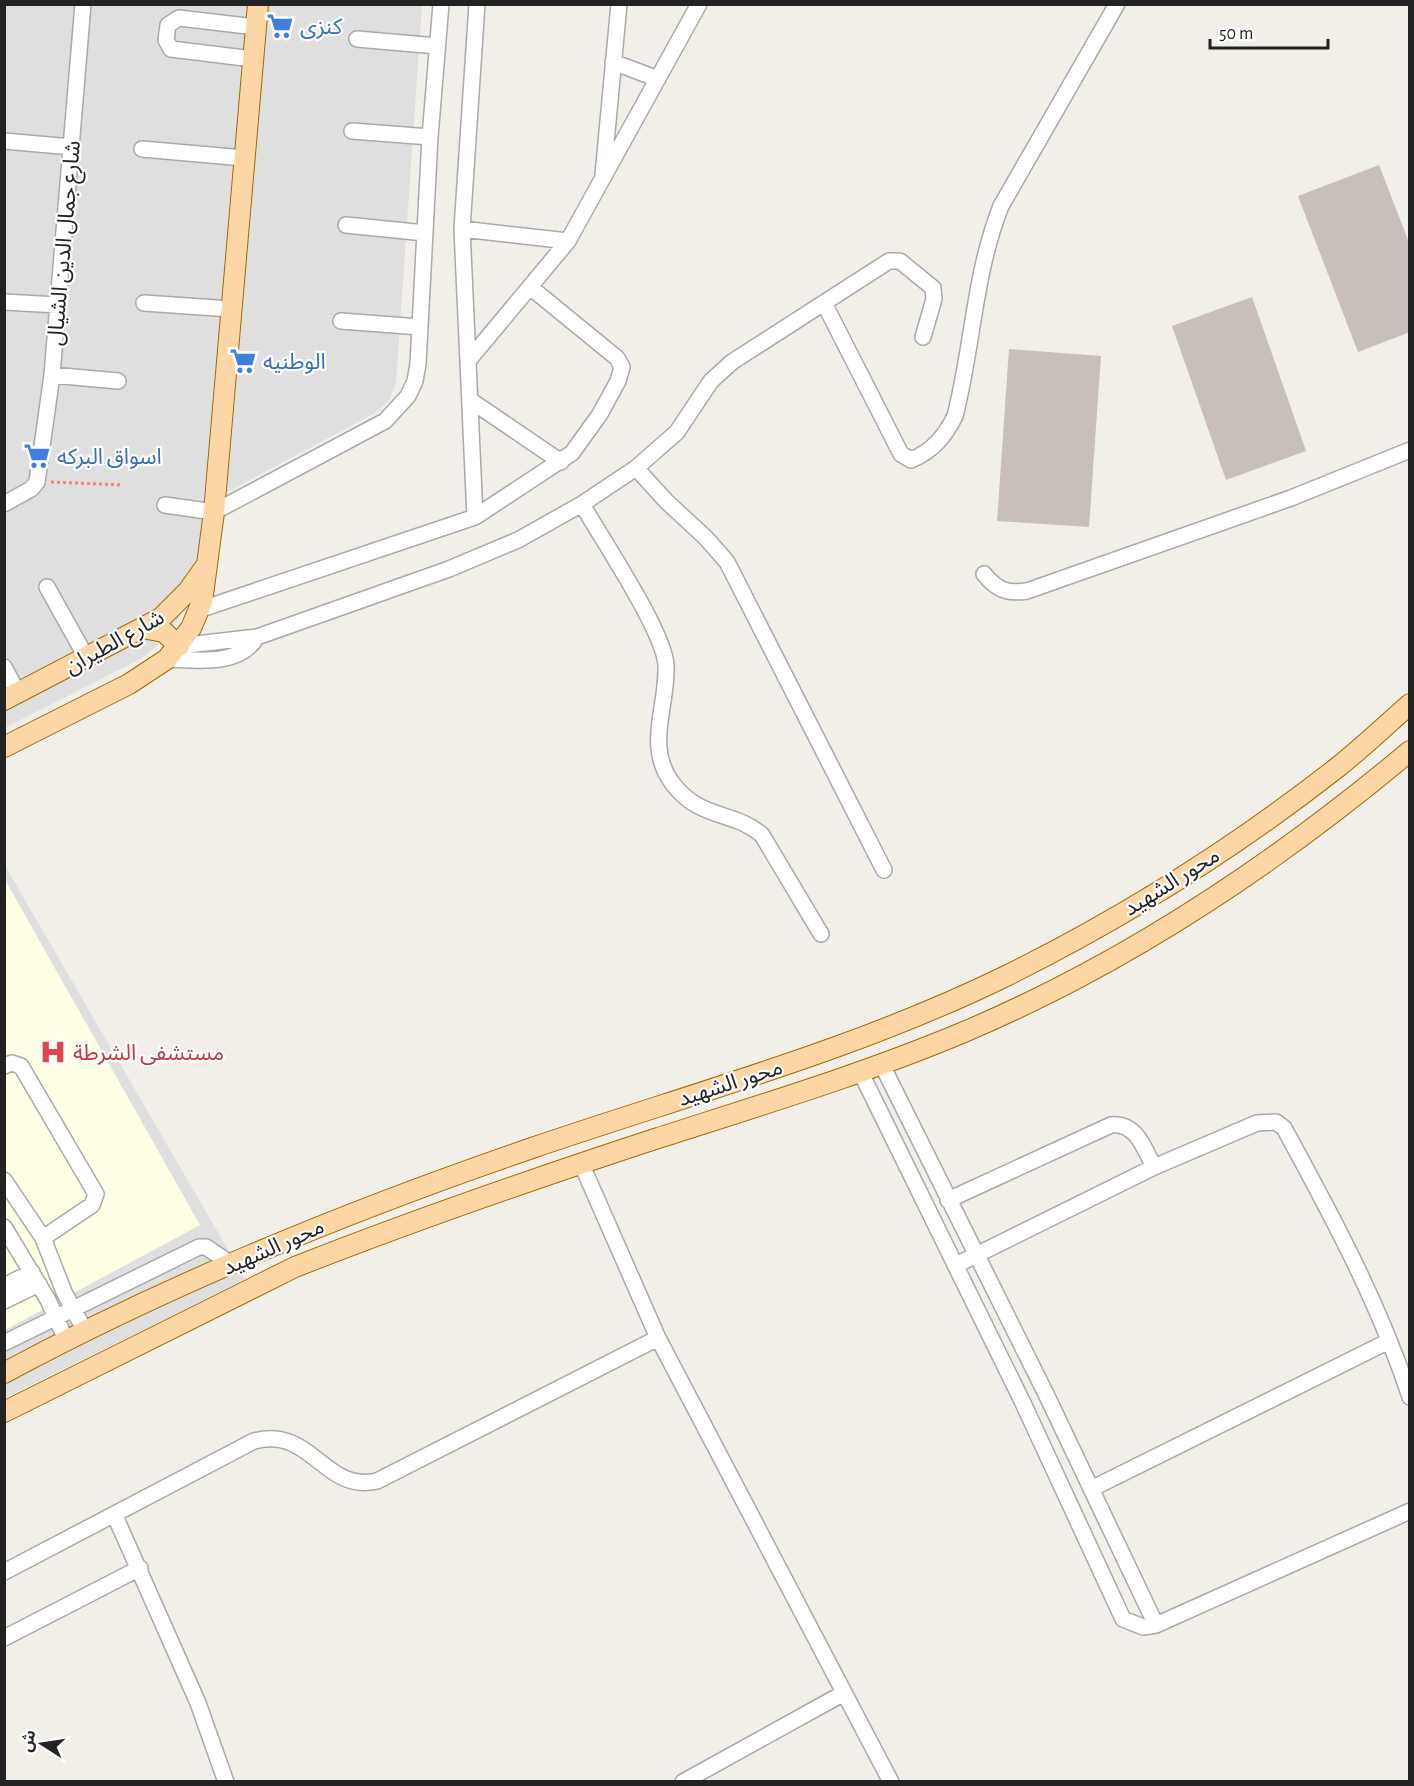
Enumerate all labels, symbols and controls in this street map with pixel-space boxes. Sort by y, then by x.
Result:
supermarket icon: كنزى [265,11,295,41]
scale bar [1210,12,1328,50]
place label: كنزى [300,16,343,39]
text: 50 m [1219,25,1253,43]
street label: شارع جمال الدين الشيال [44,140,89,347]
supermarket icon: الوطنيه [228,346,258,376]
place label: الوطنيه [263,351,326,374]
supermarket icon: اسواق البركه [22,441,52,471]
place label: اسواق البركه [57,446,162,469]
street label: شارع الطيران [61,606,170,682]
street label: محور الشهيد [1120,844,1224,922]
hospital icon: مستشفى الشرطة [38,1037,68,1067]
place label: مستشفى الشرطة [73,1042,224,1065]
street label: محور الشهيد [675,1056,786,1112]
street label: محور الشهيد [219,1215,328,1281]
north arrow [12,1714,72,1774]
text: ش [18,1729,39,1754]

